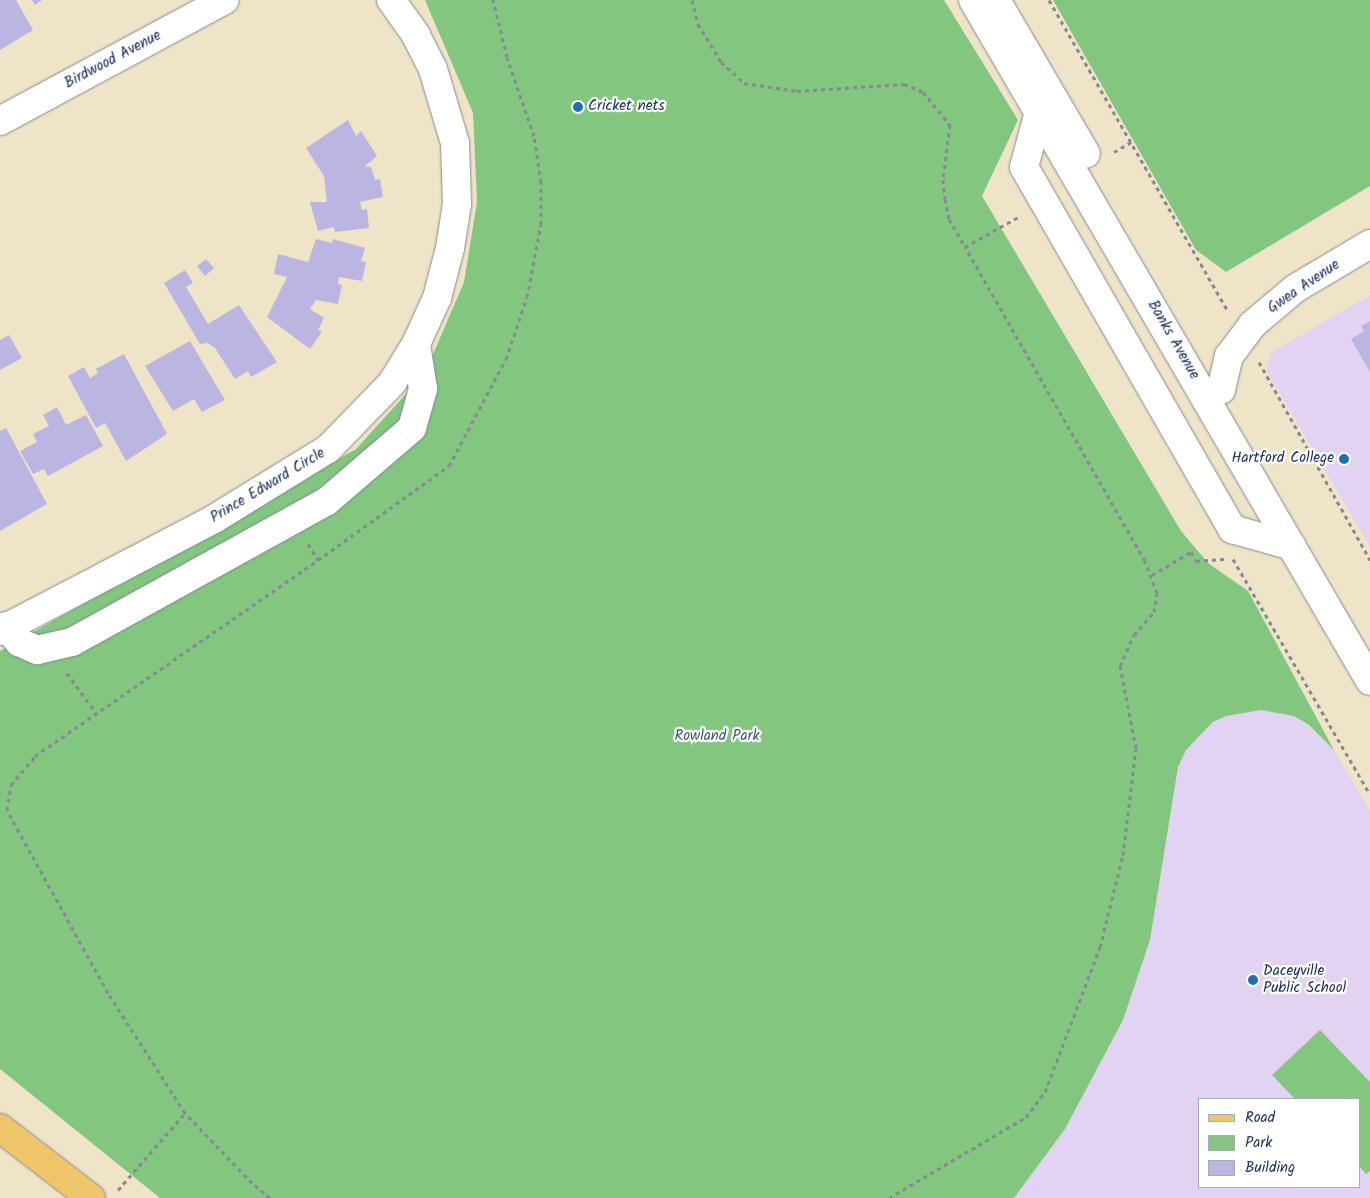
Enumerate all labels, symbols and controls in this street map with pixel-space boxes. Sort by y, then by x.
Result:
street label: Birdwood Avenue [62,27,164,93]
place label: Cricket nets [588,98,665,116]
marker: Cricket nets [572,101,584,113]
street label: Gwea Avenue [1264,256,1344,318]
street label: Banks Avenue [1143,297,1203,383]
street label: Prince Edward Circle [207,445,329,527]
place label: Hartford College [1231,450,1334,468]
marker: Hartford College [1338,453,1350,465]
park label: Rowland Park [674,728,760,746]
place label: Daceyville Public School [1263,962,1346,997]
marker: Daceyville Public School [1247,974,1259,986]
legend [1198,1098,1360,1188]
text: Road [1245,1106,1275,1130]
text: Park [1245,1131,1272,1155]
text: Building [1245,1156,1295,1180]

